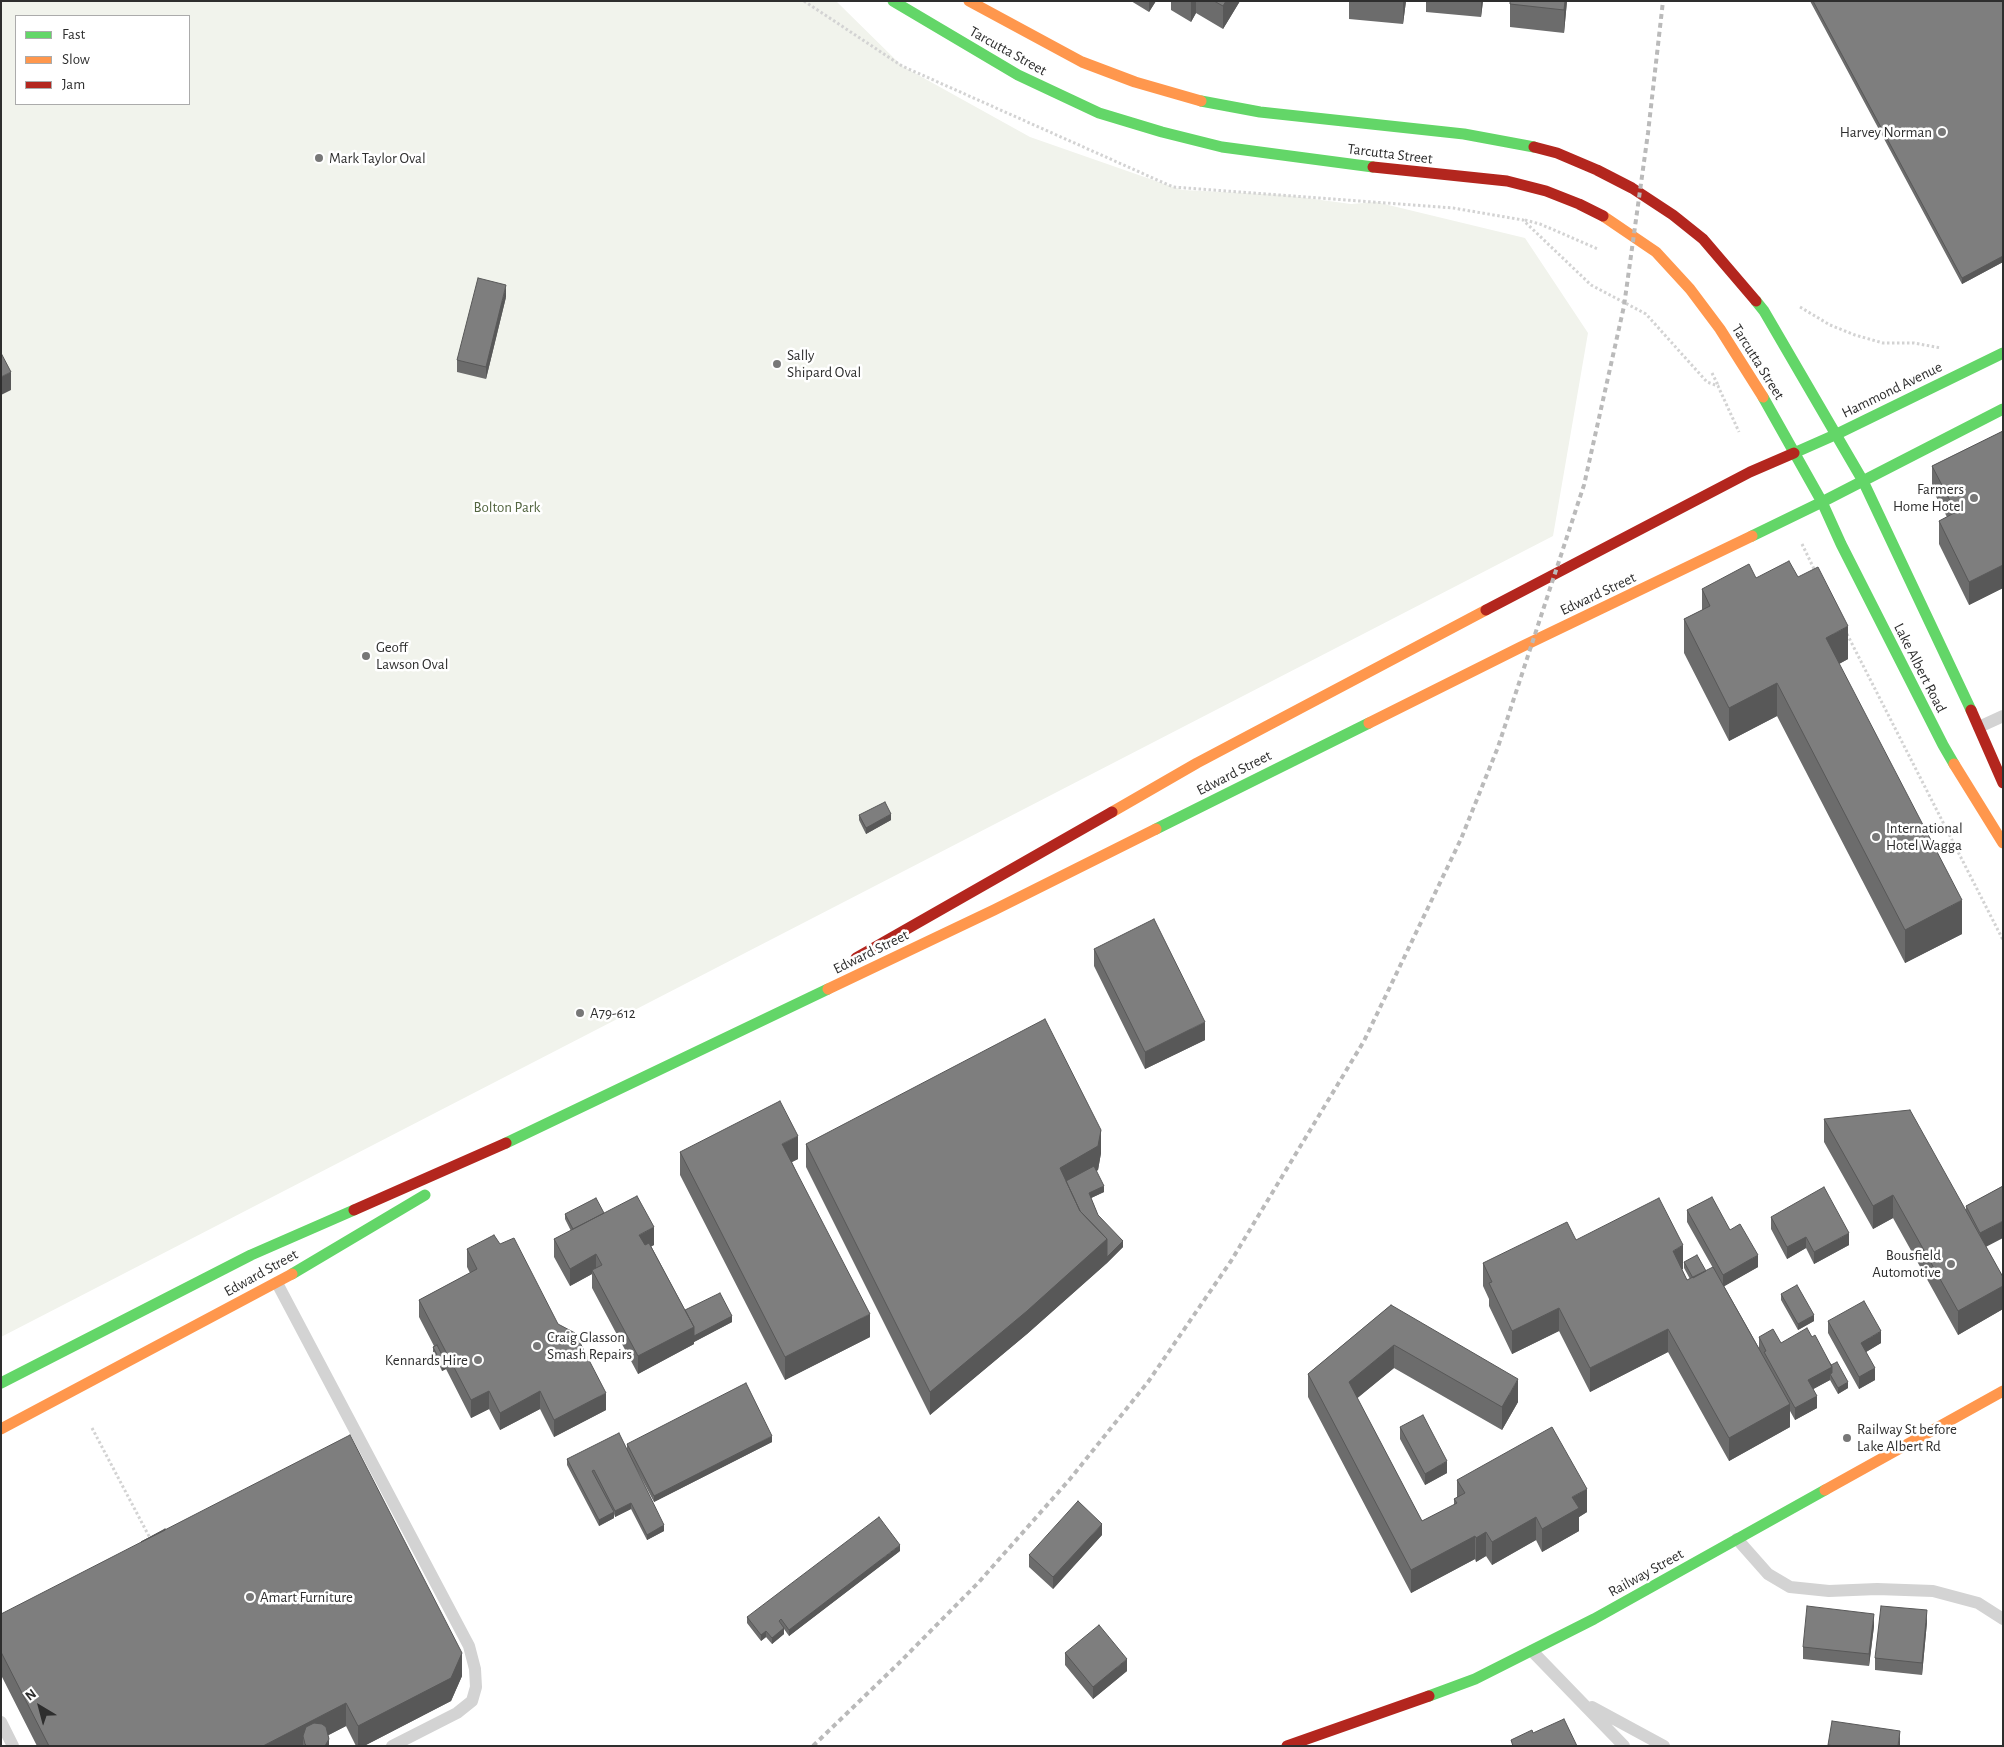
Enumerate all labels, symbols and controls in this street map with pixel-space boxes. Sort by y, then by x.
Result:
legend [15,15,190,105]
street label: Tarcutta Street [966,22,1050,80]
text: Fast [62,27,85,42]
text: Slow [62,52,90,67]
text: Jam [62,77,85,92]
place label: Harvey Norman [1840,123,1932,141]
marker: Harvey Norman [1936,126,1948,138]
street label: Tarcutta Street [1346,140,1434,168]
place label: Mark Taylor Oval [329,149,426,167]
marker: Mark Taylor Oval [313,152,325,164]
street label: Tarcutta Street [1728,321,1788,403]
place label: Sally Shipard Oval [787,346,861,381]
marker: Sally Shipard Oval [771,358,783,370]
street label: Hammond Avenue [1839,358,1945,422]
place label: Farmers Home Hotel [1893,480,1964,515]
marker: Farmers Home Hotel [1968,492,1980,504]
park label: Bolton Park [474,498,540,516]
street label: Edward Street [1557,569,1639,619]
street label: Lake Albert Road [1890,620,1950,716]
place label: Geoff Lawson Oval [376,638,448,673]
marker: Geoff Lawson Oval [360,650,372,662]
street label: Edward Street [1194,746,1274,800]
place label: International Hotel Wagga [1886,819,1963,854]
marker: International Hotel Wagga [1870,831,1882,843]
street label: Edward Street [830,926,912,978]
place label: A79-612 [590,1004,636,1022]
marker: A79-612 [574,1007,586,1019]
street label: Edward Street [221,1245,301,1301]
place label: Bousfield Automotive [1872,1246,1941,1281]
marker: Bousfield Automotive [1945,1258,1957,1270]
place label: Craig Glasson Smash Repairs [547,1328,632,1363]
marker: Craig Glasson Smash Repairs [531,1340,543,1352]
place label: Kennards Hire [385,1351,468,1369]
marker: Kennards Hire [472,1354,484,1366]
place label: Railway St before Lake Albert Rd [1857,1420,1957,1455]
marker: Railway St before Lake Albert Rd [1841,1432,1853,1444]
street label: Railway Street [1605,1545,1687,1601]
place label: Amart Furniture [260,1588,353,1606]
marker: Amart Furniture [244,1591,256,1603]
north arrow [15,1682,65,1732]
text: N [23,1687,39,1704]

